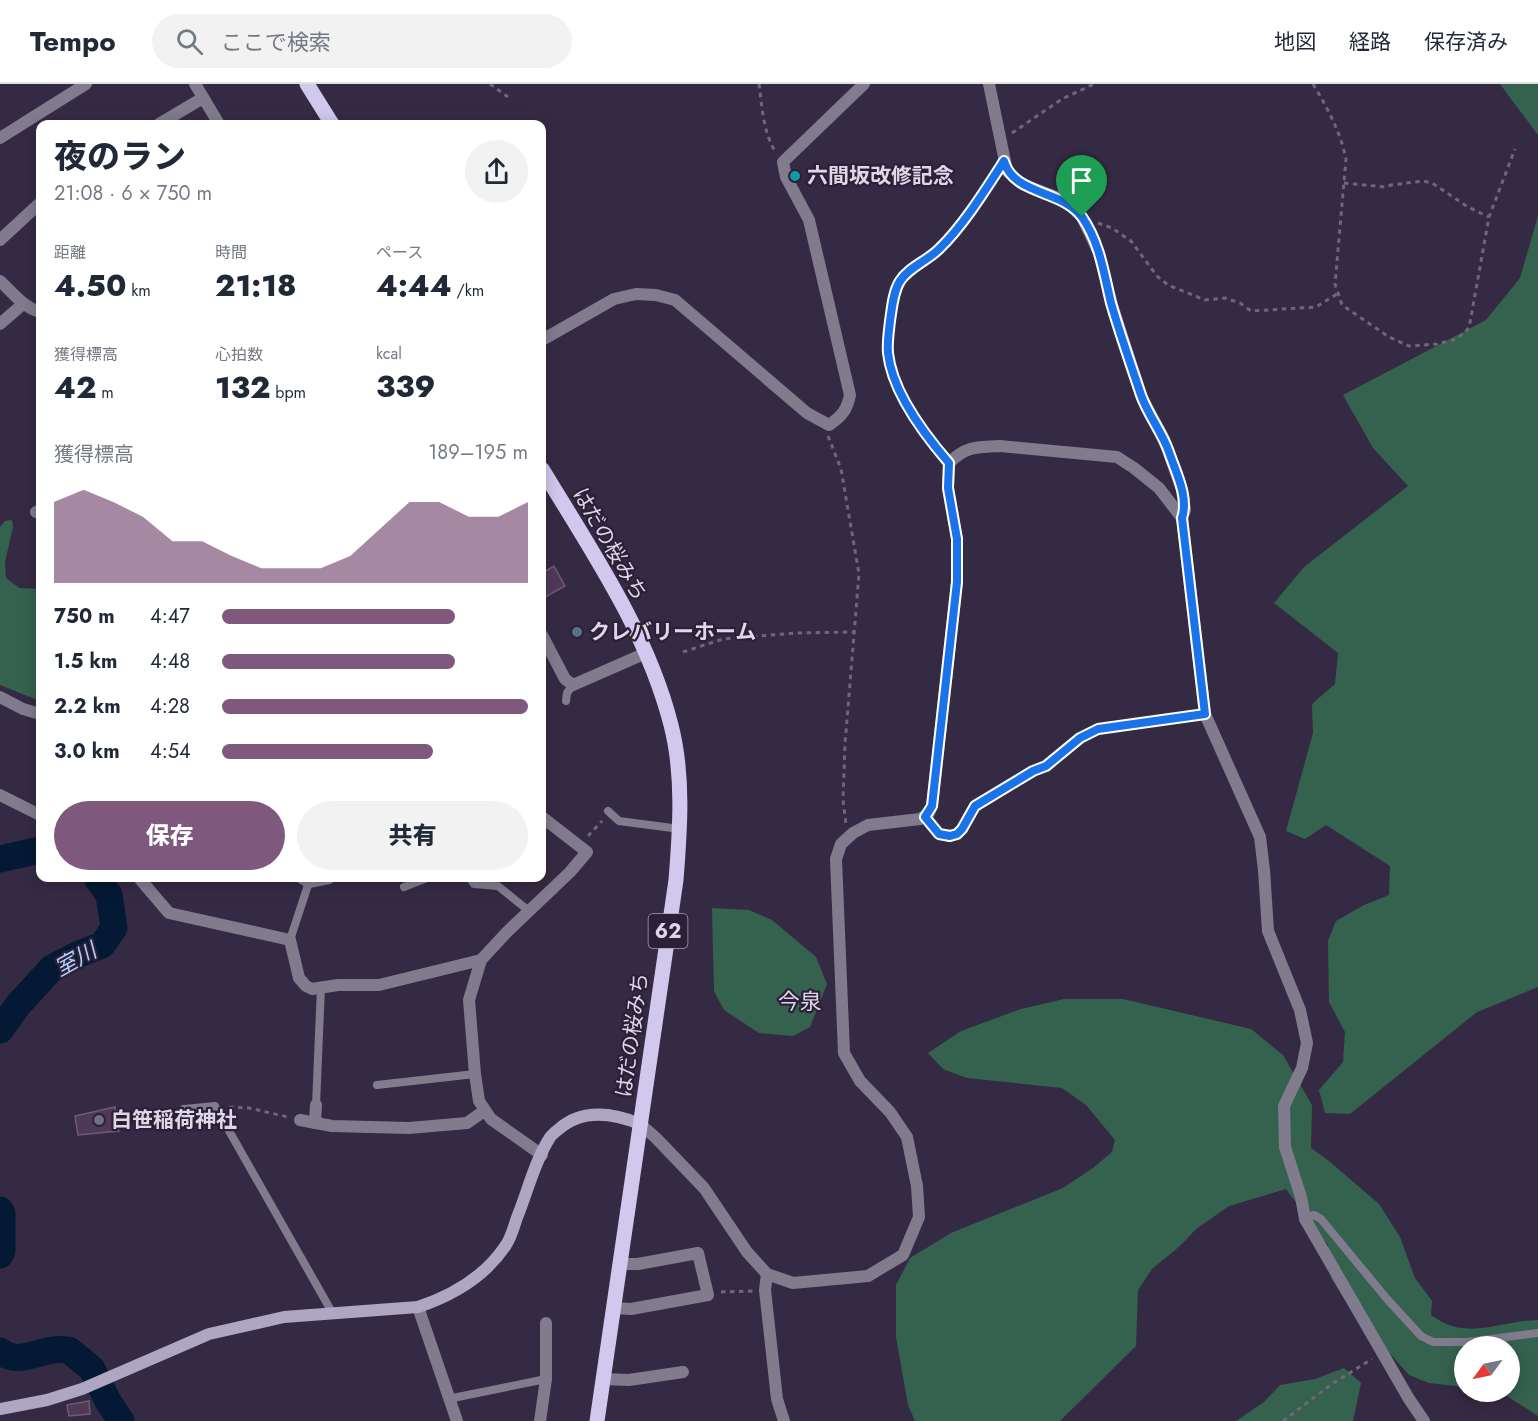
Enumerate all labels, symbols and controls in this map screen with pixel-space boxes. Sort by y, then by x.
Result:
search box [152,14,572,68]
text: Tempo [30,21,116,62]
icon: search [173,25,206,58]
text: ここで検索 [221,26,331,58]
text: 地図 [1274,27,1316,57]
text: 経路 [1349,27,1391,57]
text: 保存済み [1424,27,1508,57]
text: 夜のラン [54,133,186,180]
button: share [465,140,528,203]
pin [1056,155,1107,217]
place label: 六間坂改修記念 [807,161,954,191]
icon: arrive [1065,164,1098,197]
marker: 六間坂改修記念 [788,169,802,183]
text: 21:08 · 6 × 750 m [54,179,212,208]
text: 距離 [54,241,86,264]
text: 時間 [215,241,247,264]
text: ペース [376,241,423,264]
text: 4.50 [54,264,126,307]
text: 21:18 [215,264,296,307]
text: 4:44 [376,264,452,307]
text: km [126,279,151,302]
text: /km [452,279,484,302]
text: kcal [376,342,402,365]
text: 獲得標高 [54,343,118,366]
text: 心拍数 [215,343,263,366]
text: 339 [376,365,436,408]
text: 42 [54,366,96,409]
text: 132 [215,366,271,409]
text: m [96,381,114,404]
text: bpm [271,381,306,404]
text: 189–195 m [428,438,528,467]
text: 獲得標高 [54,440,134,469]
street label: はだの桜みち [566,482,654,606]
text: 750 m [54,602,115,631]
text: 4:47 [150,602,190,631]
place label: クレバリーホーム [589,617,756,647]
marker: クレバリーホーム [570,625,584,639]
text: 1.5 km [54,647,117,676]
text: 4:48 [150,647,190,676]
text: 2.2 km [54,692,121,721]
text: 4:28 [150,692,190,721]
text: 3.0 km [54,737,120,766]
text: 4:54 [150,737,191,766]
button: 保存 [54,801,285,870]
button: 共有 [297,801,528,870]
road number: 62 [648,914,688,948]
water label: 室川 [48,933,104,984]
street label: はだの桜みち [608,971,656,1099]
district label: 今泉 [778,985,822,1017]
place label: 白笹稲荷神社 [111,1105,237,1135]
marker: 白笹稲荷神社 [92,1113,106,1127]
north arrow [1454,1336,1520,1402]
map controls [1454,1336,1520,1402]

